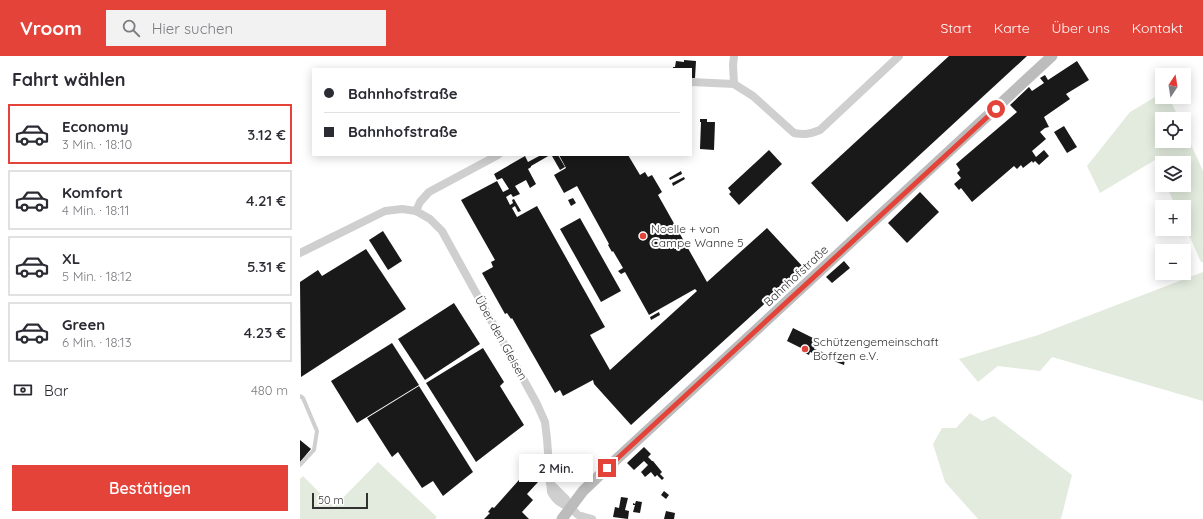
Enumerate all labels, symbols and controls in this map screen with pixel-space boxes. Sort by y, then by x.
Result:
search box [106,10,386,46]
text: Vroom [20,16,82,40]
icon: search [120,17,142,39]
text: Hier suchen [152,19,233,38]
text: Start [940,19,972,37]
text: Karte [994,19,1030,37]
text: Über uns [1052,19,1110,37]
text: Kontakt [1132,19,1183,37]
text: Fahrt wählen [12,68,126,91]
north arrow [1155,68,1191,104]
map controls [1155,68,1191,280]
text: Bahnhofstraße [348,84,458,103]
route start [987,100,1005,118]
button: locate [1155,112,1191,148]
icon: car [14,116,50,152]
text: Economy [62,117,129,136]
text: Bahnhofstraße [348,122,458,141]
text: 3.12 € [247,125,286,144]
text: 3 Min. · 18:10 [62,136,132,152]
button: layers [1155,156,1191,192]
icon: car [14,182,50,218]
text: Komfort [62,183,123,202]
text: 4.21 € [246,191,286,210]
button: + [1155,200,1191,236]
text: 4 Min. · 18:11 [62,202,129,218]
place label: Noelle + von Campe Wanne 5 [651,221,744,250]
marker: Noelle + von Campe Wanne 5 [638,231,648,241]
street label: Bahnhofstraße [760,242,831,309]
button: − [1155,244,1191,280]
icon: car [14,248,50,284]
text: XL [62,249,80,268]
text: 5.31 € [247,257,286,276]
text: 5 Min. · 18:12 [62,268,132,284]
street label: Über den Gleisen [472,293,531,383]
icon: car [14,314,50,350]
text: Green [62,315,105,334]
text: 4.23 € [244,323,286,342]
text: 6 Min. · 18:13 [62,334,131,350]
place label: Schützengemeinschaft Boffzen e.V. [813,334,939,363]
marker: Schützengemeinschaft Boffzen e.V. [800,344,810,354]
icon: cash [12,379,34,401]
text: Bar [44,381,69,400]
text: 480 m [251,382,288,398]
callout: 2 Min. [519,454,593,482]
route end [598,459,616,477]
text: 2 Min. [538,460,574,476]
button: Bestätigen [12,465,288,511]
scale bar [312,491,368,510]
text: 50 m [318,493,344,507]

